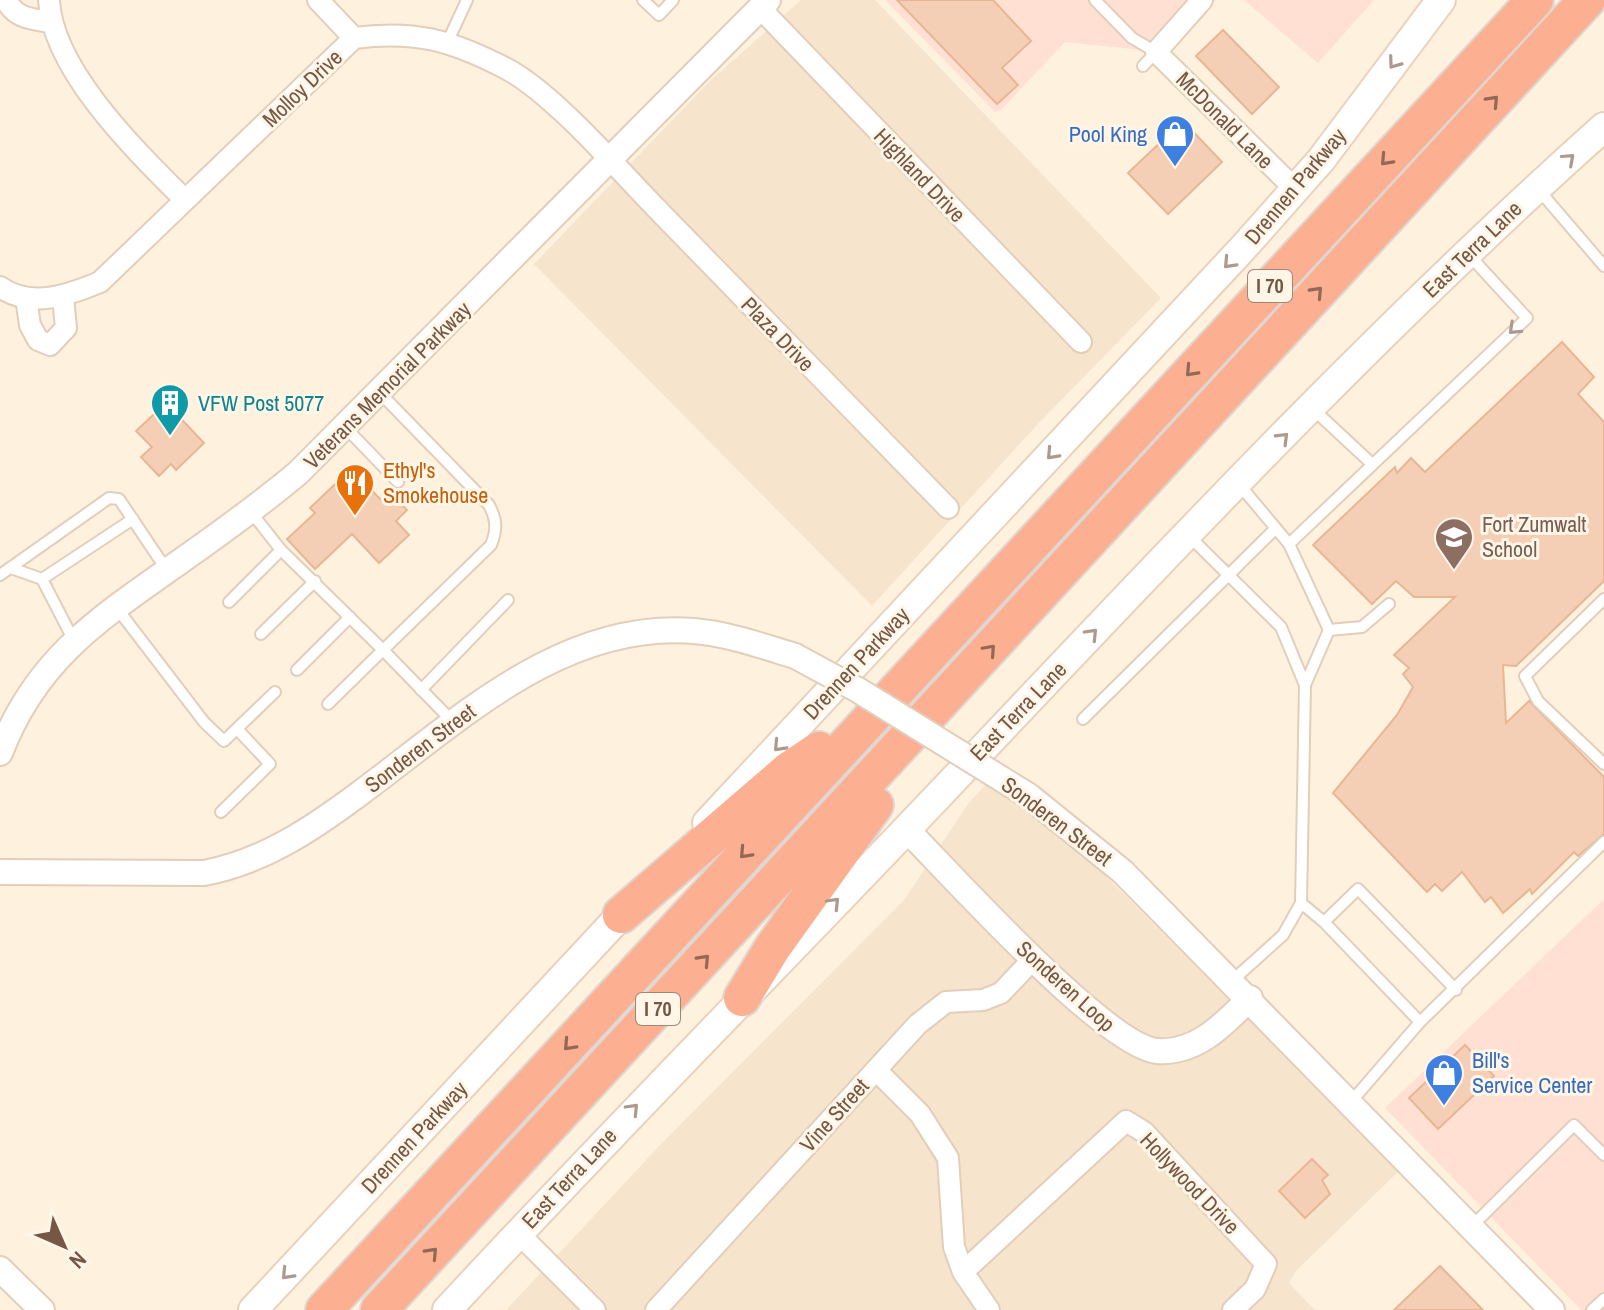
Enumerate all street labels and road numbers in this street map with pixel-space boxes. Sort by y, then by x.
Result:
street label: Molloy Drive [256,42,348,134]
street label: McDonald Lane [1170,65,1280,175]
street label: Highland Drive [867,121,973,229]
street label: Drennen Parkway [1237,121,1353,251]
street label: East Terra Lane [1416,194,1528,304]
road number: I 70 [1248,270,1292,302]
street label: Plaza Drive [735,290,821,378]
street label: Veterans Memorial Parkway [297,295,477,475]
street label: Drennen Parkway [796,600,916,726]
street label: East Terra Lane [963,655,1073,767]
street label: Sonderen Street [359,696,481,800]
street label: Sonderen Street [996,769,1118,873]
street label: Sonderen Loop [1010,934,1122,1038]
road number: I 70 [636,993,680,1025]
street label: Vine Street [793,1072,875,1158]
street label: Drennen Parkway [354,1074,474,1200]
street label: East Terra Lane [515,1121,623,1235]
street label: Hollywood Drive [1134,1125,1246,1241]

